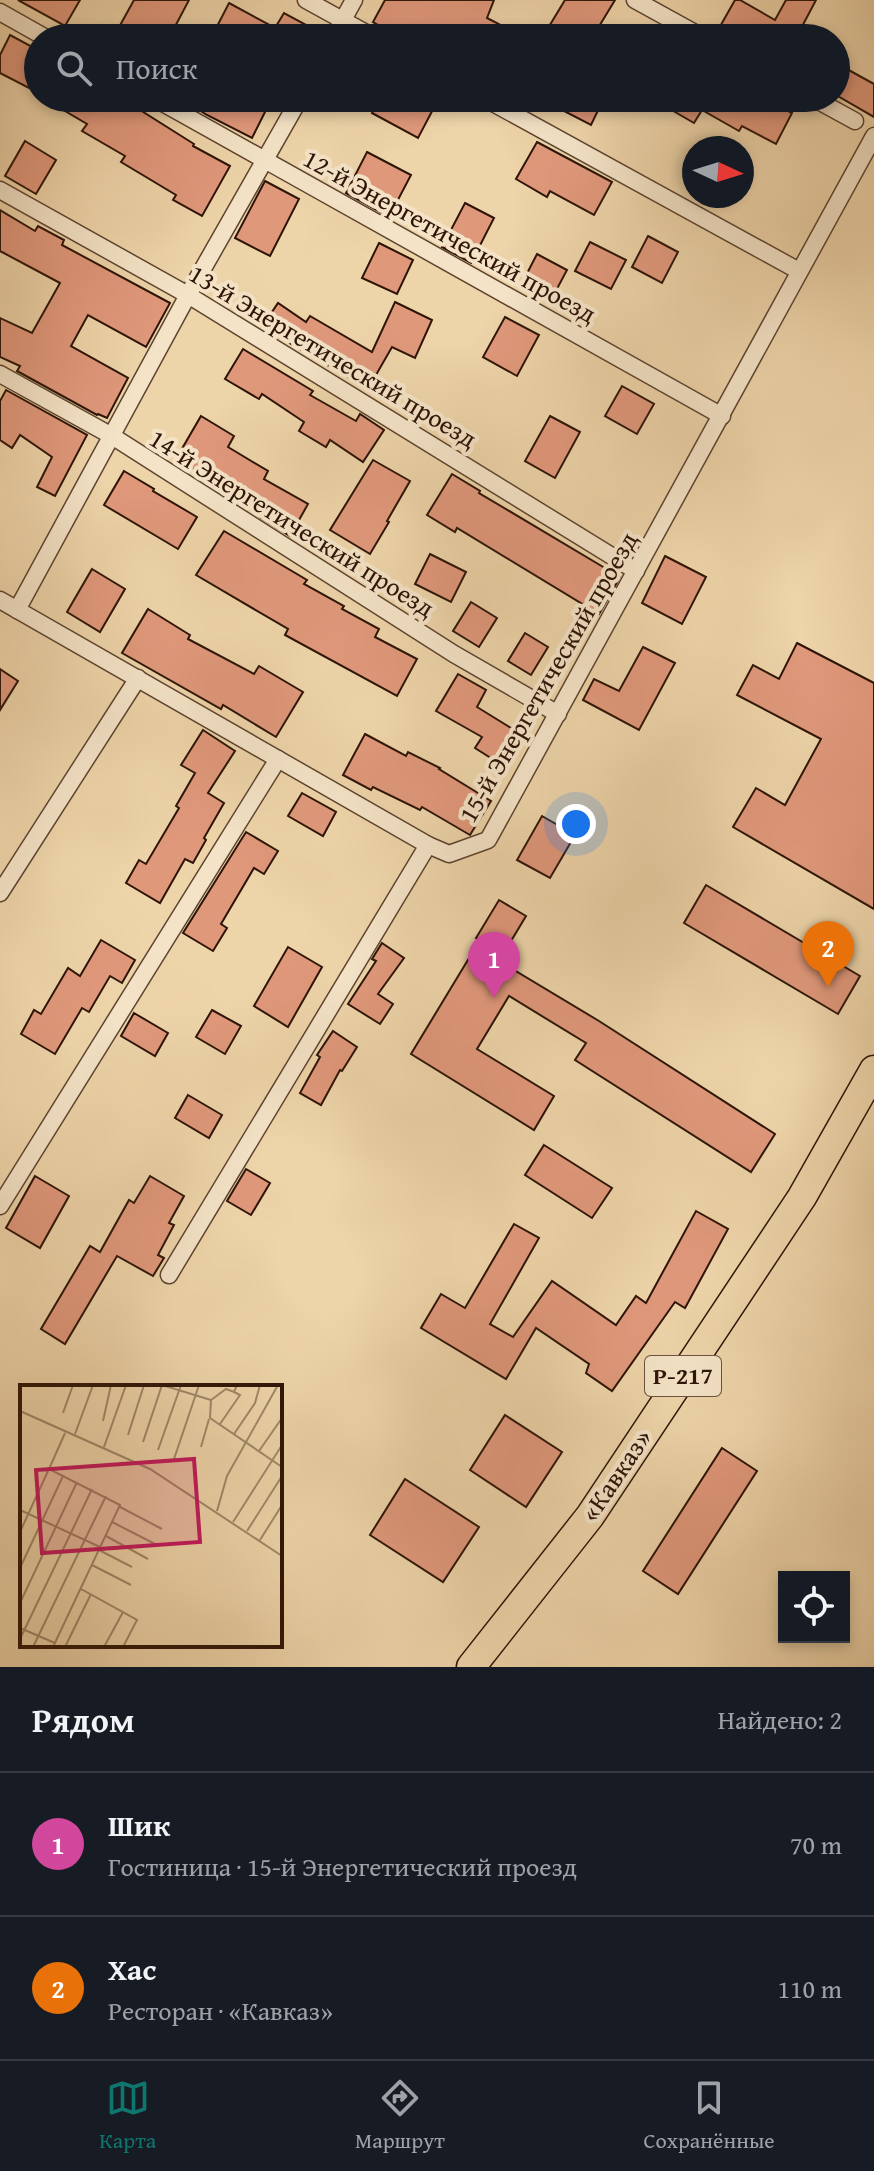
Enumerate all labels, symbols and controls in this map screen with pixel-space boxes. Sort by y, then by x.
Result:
search box [24,24,850,112]
icon: search [52,46,96,90]
text: Поиск [116,46,198,90]
north arrow [682,136,754,208]
street label: 12-й Энергетический проезд [296,139,604,333]
street label: 13-й Энергетический проезд [182,254,485,457]
street label: 14-й Энергетический проезд [142,419,443,627]
street label: 15-й Энергетический проезд [448,524,647,829]
your location [556,804,596,844]
pin: 2 [802,921,854,987]
pin: 1 [468,932,520,998]
road number: Р-217 [645,1356,721,1396]
inset map [20,1385,282,1647]
street label: «Кавказ» [570,1421,661,1529]
map controls [778,1571,850,1643]
button: locate [778,1571,850,1643]
text: Рядом [32,1695,135,1744]
text: Найдено: 2 [718,1700,842,1739]
text: Шик [108,1803,170,1847]
text: 1 [51,1825,65,1864]
text: 70 m [790,1825,842,1864]
text: Гостиница · 15-й Энергетический проезд [108,1847,577,1886]
text: Хас [108,1947,156,1991]
text: 2 [51,1969,65,2008]
text: 110 m [777,1969,842,2008]
text: Ресторан · «Кавказ» [108,1991,333,2030]
tab: Карта [99,2076,156,2156]
tab: Маршрут [355,2076,445,2156]
tab: Сохранённые [644,2076,775,2156]

